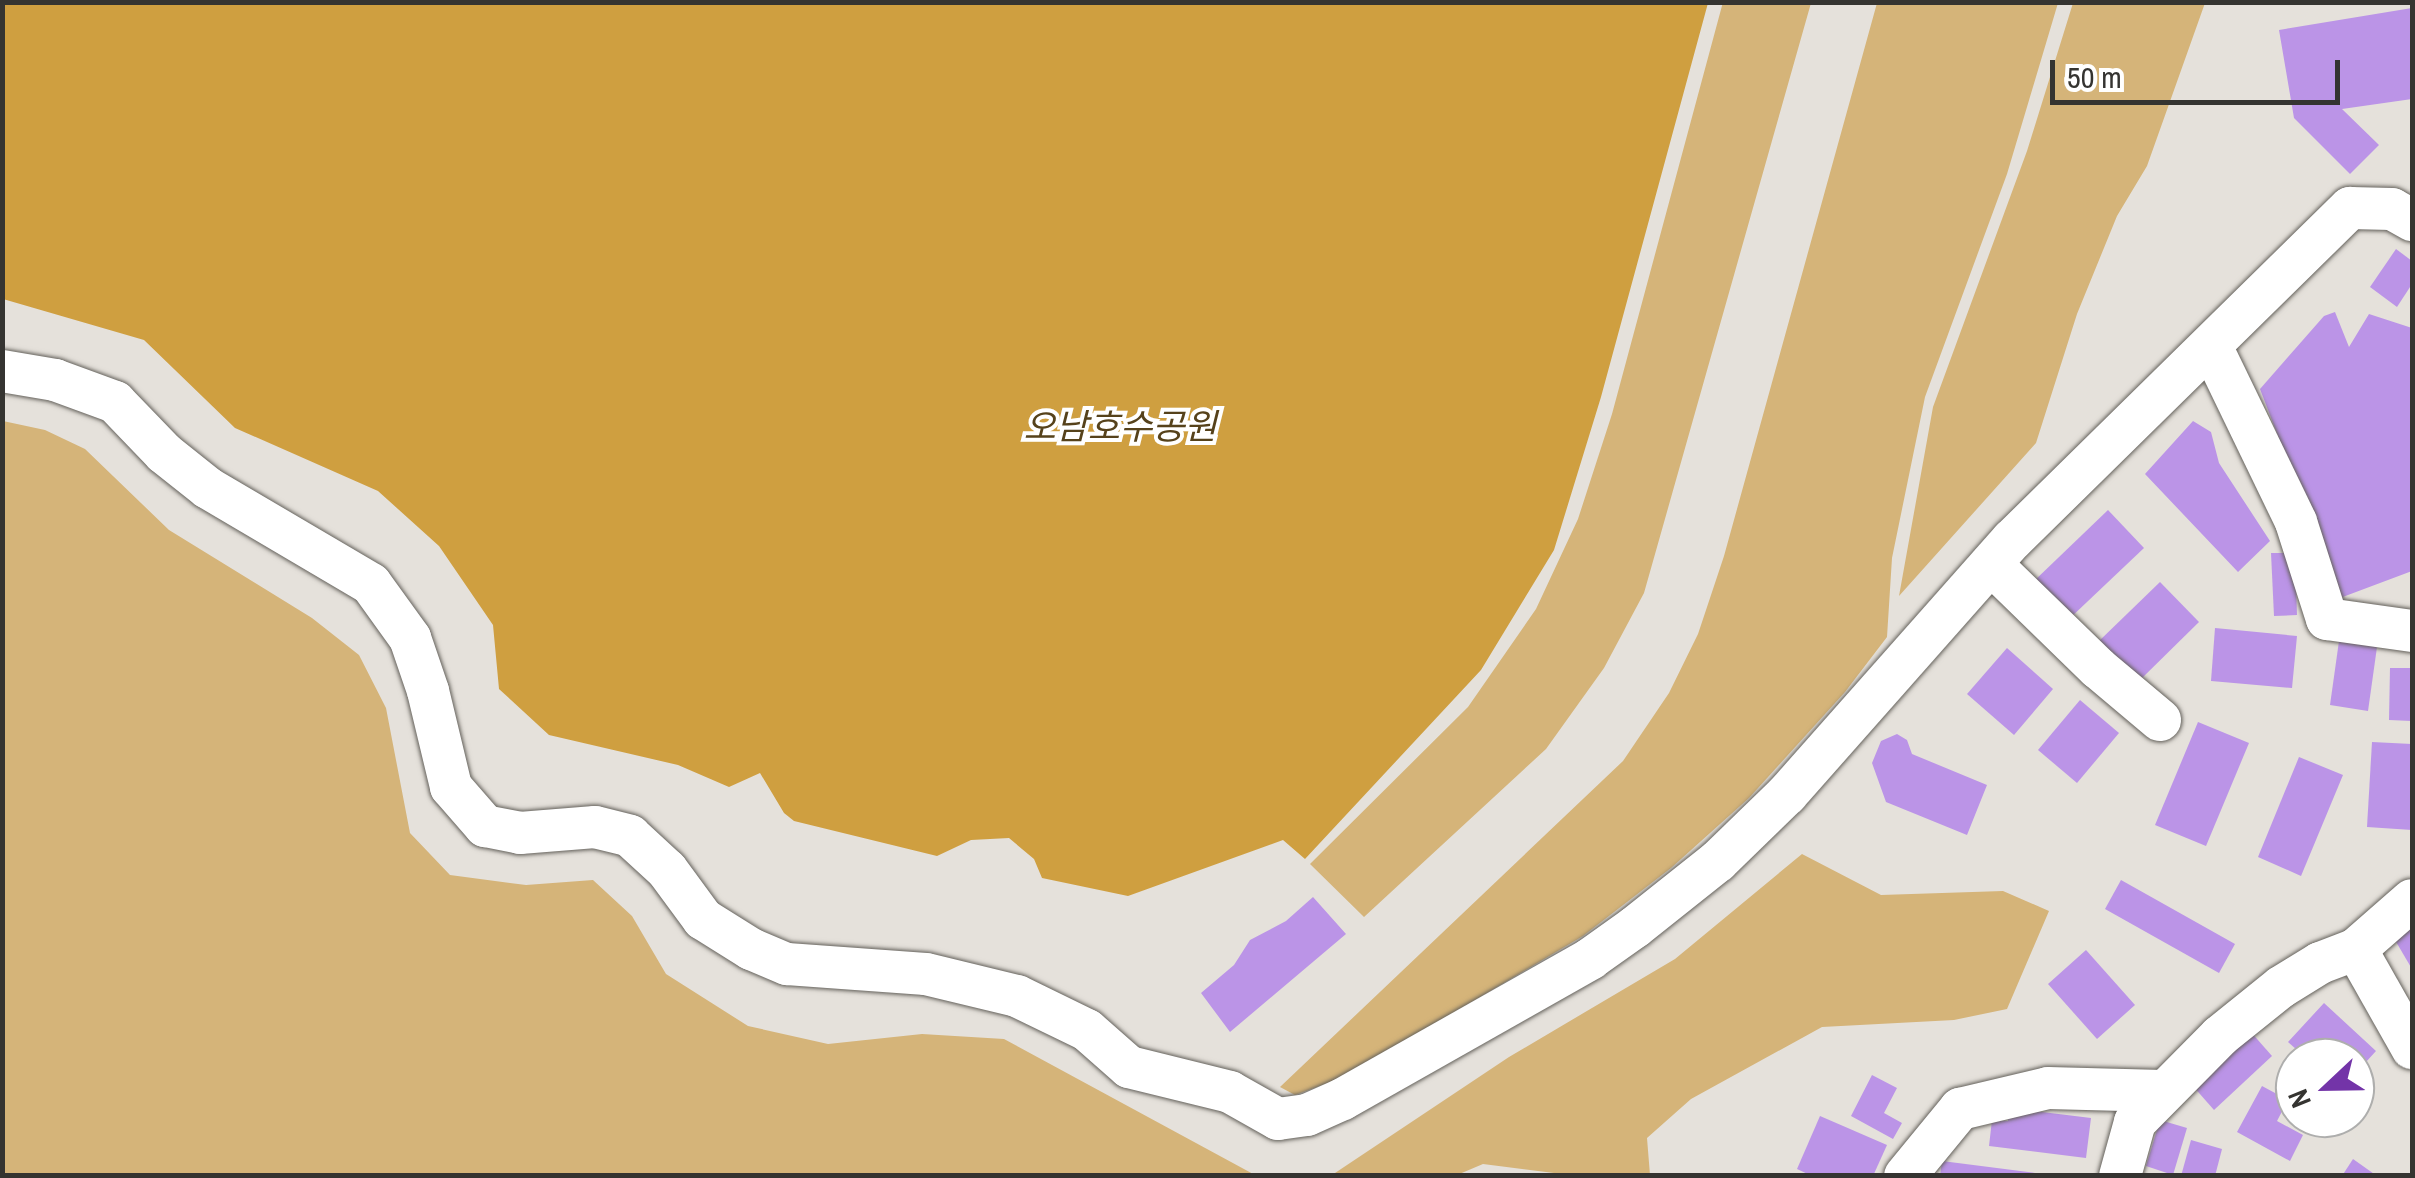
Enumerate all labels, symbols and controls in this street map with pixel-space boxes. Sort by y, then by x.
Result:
scale bar [2055,40,2345,102]
text: 50 m [2067,57,2122,97]
water label: 오남호수공원 [1023,406,1217,448]
north arrow [2275,1038,2375,1138]
text: N [2278,1084,2320,1113]

